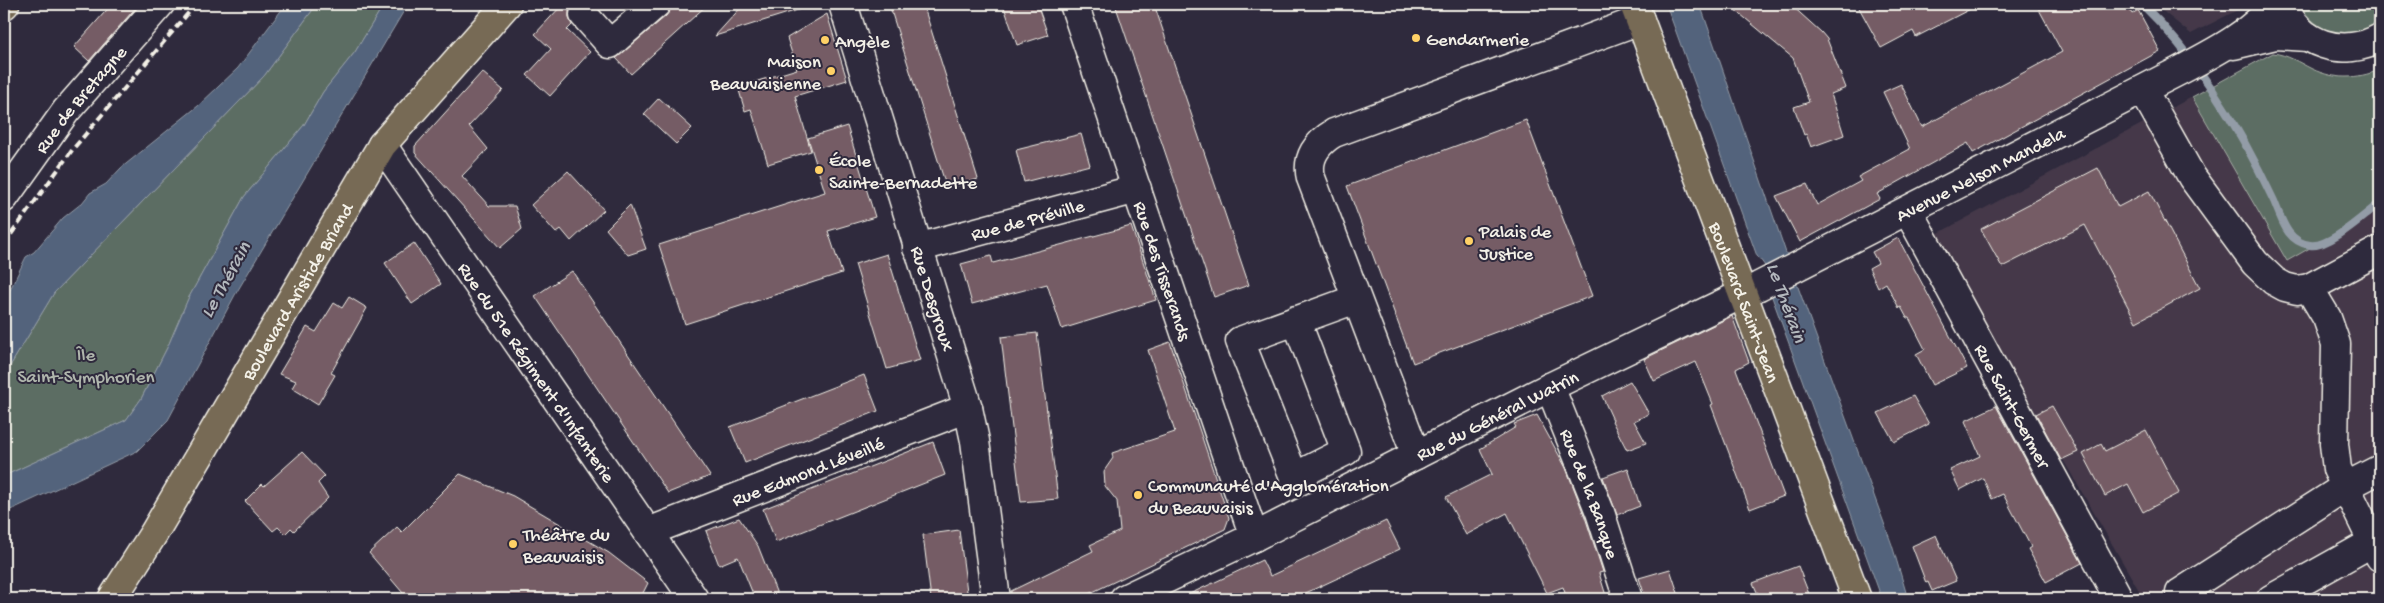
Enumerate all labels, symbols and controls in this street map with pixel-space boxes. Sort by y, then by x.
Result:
place label: Gendarmerie [1426,30,1529,53]
place label: Angèle [835,32,890,55]
marker: Gendarmerie [1410,32,1422,44]
marker: Angèle [819,34,831,46]
street label: Rue de Bretagne [31,42,133,159]
place label: Maison Beauvaisienne [709,52,821,97]
marker: Maison Beauvaisienne [825,65,837,77]
street label: Avenue Nelson Mandela [1893,123,2071,229]
place label: École Sainte-Bernadette [829,151,977,196]
marker: École Sainte-Bernadette [813,164,825,176]
street label: Rue de Préville [969,196,1087,248]
street label: Boulevard Aristide Briand [238,198,361,386]
street label: Rue des Tisserands [1126,199,1195,345]
street label: Boulevard Saint-Jean [1701,219,1783,386]
place label: Palais de Justice [1478,222,1552,267]
marker: Palais de Justice [1463,235,1475,247]
water label: Le Thérain [197,238,258,323]
street label: Rue Desgroux [904,244,958,355]
street label: Rue du 51e Régiment d'Infanterie [451,259,619,488]
water label: Le Thérain [1760,260,1810,347]
street label: Rue Saint-Germer [1967,341,2055,475]
park label: Île Saint-Symphorien [18,345,154,390]
street label: Rue du Général Watrin [1413,367,1583,468]
street label: Rue de la Banque [1553,426,1622,562]
street label: Rue Edmond Léveillé [729,434,888,513]
place label: Communauté d'Agglomération du Beauvaisis [1148,476,1389,521]
marker: Communauté d'Agglomération du Beauvaisis [1132,489,1144,501]
place label: Théâtre du Beauvaisis [522,525,610,570]
marker: Théâtre du Beauvaisis [507,538,519,550]

